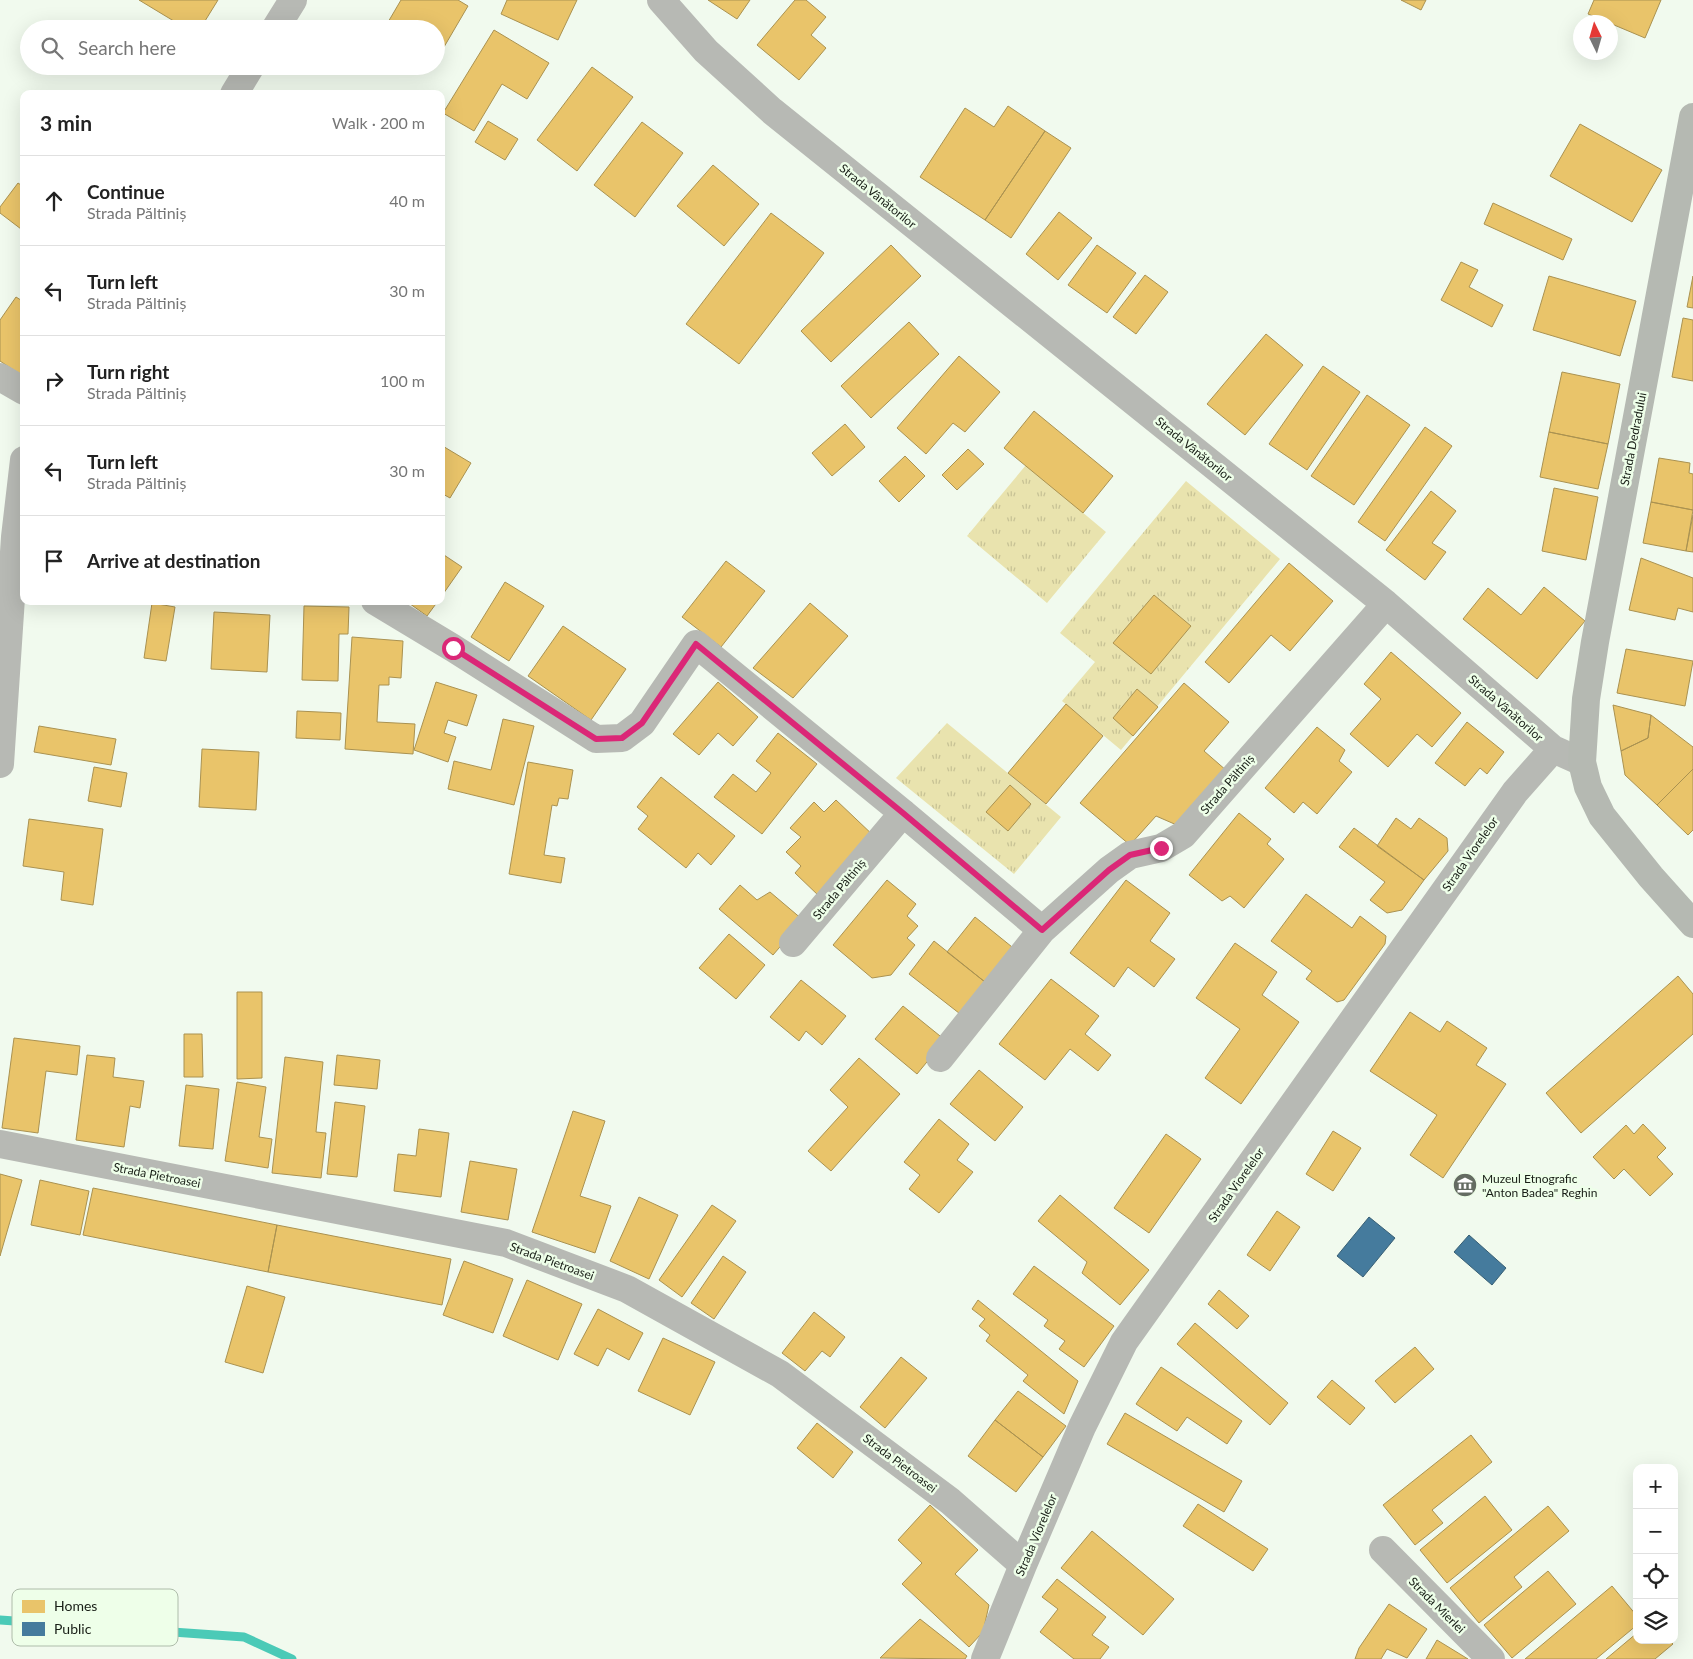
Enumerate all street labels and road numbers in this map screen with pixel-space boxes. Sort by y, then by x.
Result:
street label: Strada Vânătorilor [837,161,920,232]
street label: Strada Dedradului [1617,391,1649,487]
street label: Strada Vânătorilor [1153,414,1236,485]
street label: Strada Vânătorilor [1466,671,1547,745]
street label: Strada Păltiniș [1197,751,1257,817]
street label: Strada Viorelelor [1439,813,1502,894]
street label: Strada Păltiniș [809,856,869,922]
street label: Strada Viorelelor [1205,1144,1268,1225]
street label: Strada Pietroasei [112,1159,202,1191]
street label: Strada Pietroasei [508,1239,596,1283]
street label: Strada Pietroasei [860,1430,940,1496]
street label: Strada Viorelelor [1012,1491,1060,1578]
street label: Strada Mierlei [1406,1574,1468,1636]

